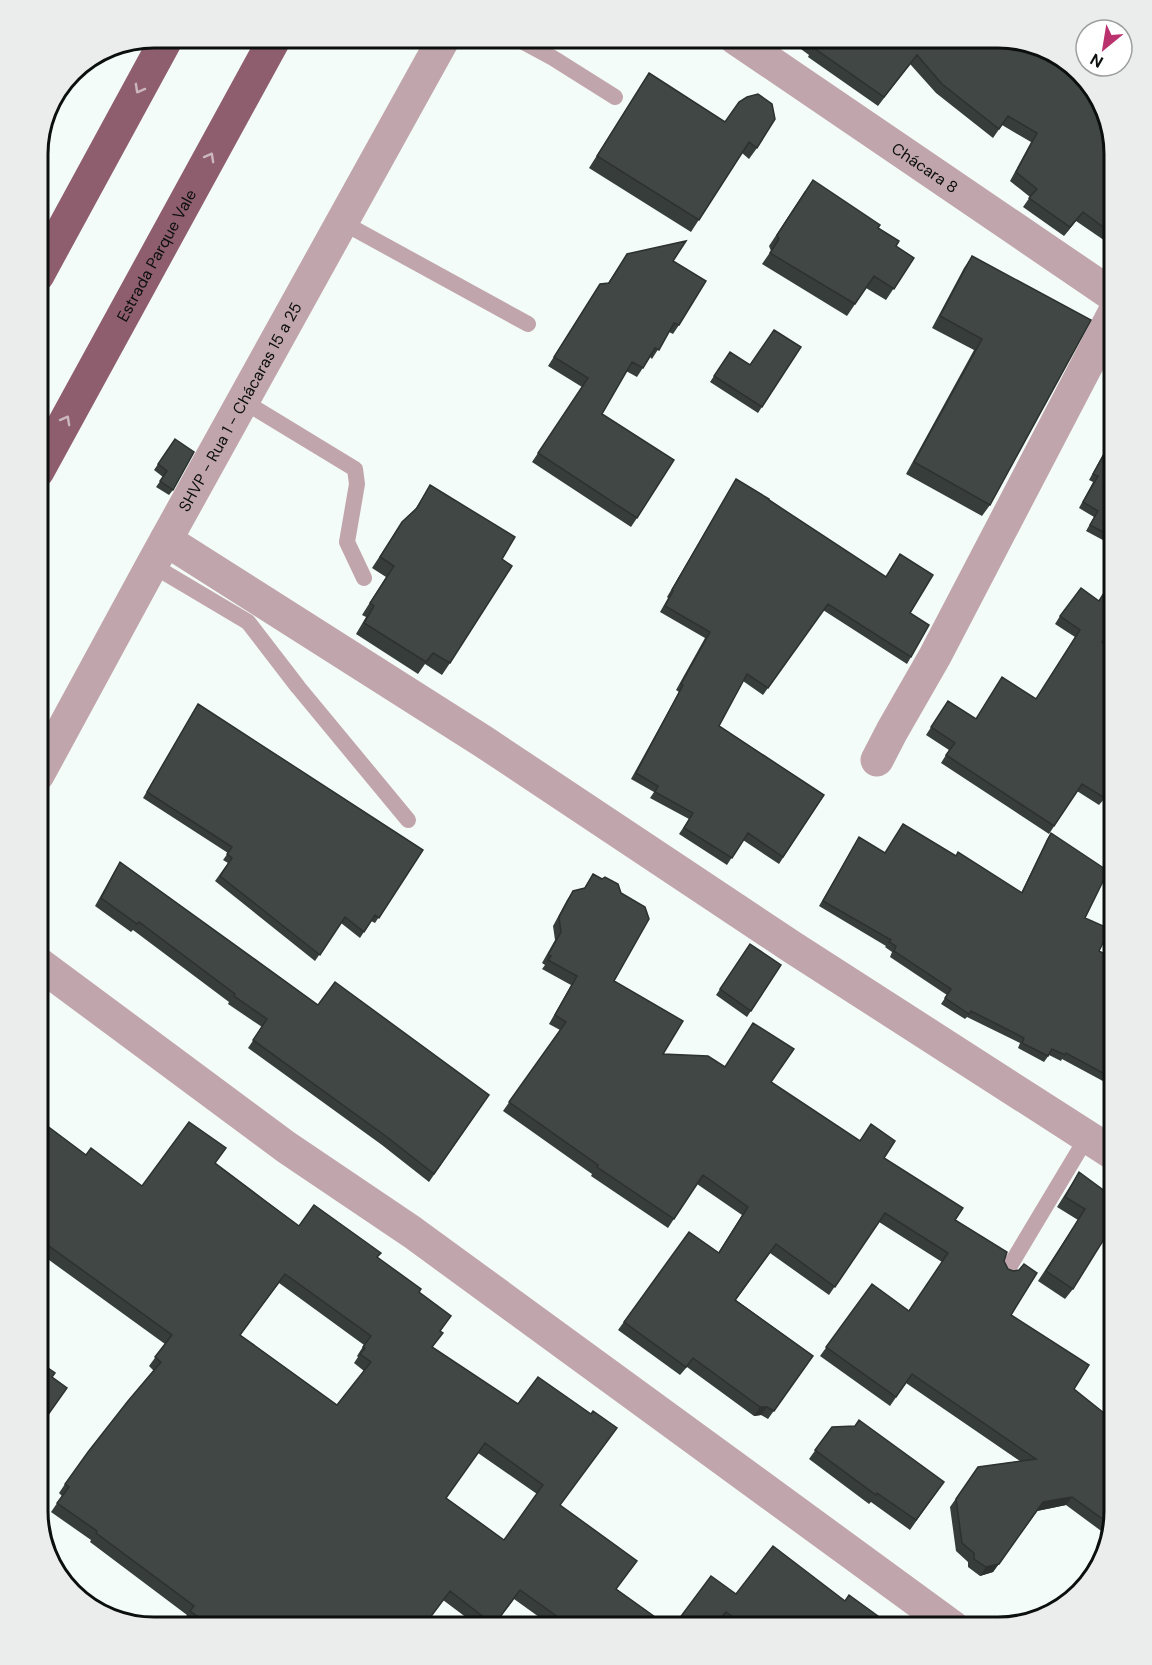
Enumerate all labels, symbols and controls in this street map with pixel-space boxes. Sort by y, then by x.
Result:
north arrow [1074,18,1134,78]
text: N [1086,49,1107,73]
one-way arrow [135,83,146,93]
street label: Chácara 8 [888,138,962,198]
one-way arrow [203,153,214,163]
street label: Estrada Parque Vale [112,186,201,325]
street label: SHVP - Rua 1 - Chácaras 15 a 25 [174,298,307,515]
one-way arrow [59,416,70,426]

